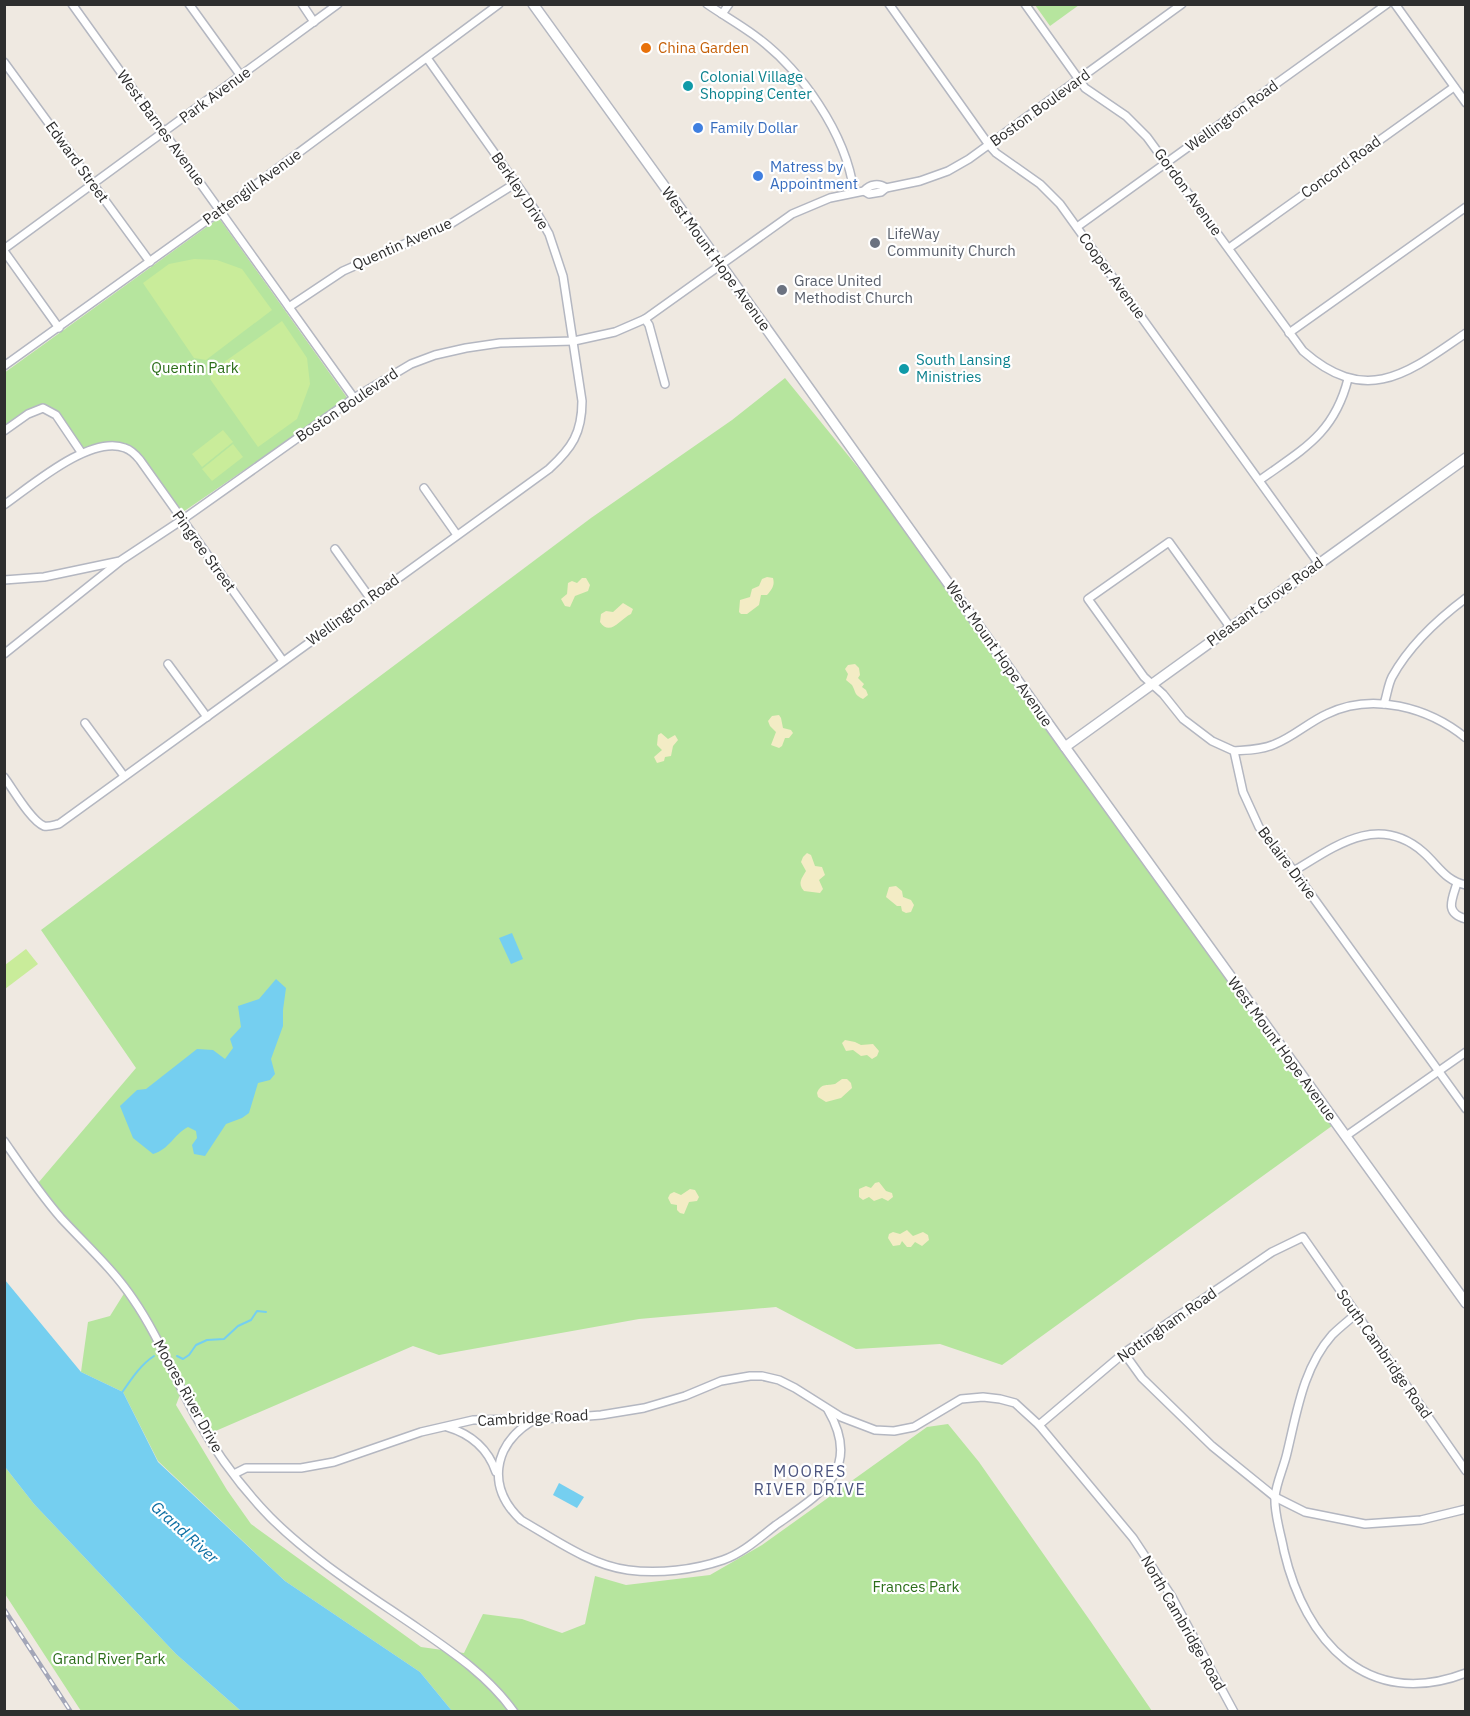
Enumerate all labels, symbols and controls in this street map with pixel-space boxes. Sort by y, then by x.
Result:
place label: China Garden [658,38,749,57]
marker: China Garden [639,41,653,55]
street label: Park Avenue [175,62,254,127]
street label: Boston Boulevard [986,65,1094,150]
street label: West Barnes Avenue [113,66,210,189]
place label: Colonial Village Shopping Center [700,67,812,103]
street label: Wellington Road [1182,76,1282,156]
marker: Colonial Village Shopping Center [681,79,695,93]
street label: Edward Street [42,117,113,206]
place label: Family Dollar [710,118,798,137]
marker: Family Dollar [691,121,705,135]
street label: Concord Road [1297,131,1384,202]
street label: Pattengill Avenue [199,144,305,229]
street label: Gordon Avenue [1150,144,1227,239]
street label: Berkley Drive [488,148,553,233]
place label: Matress by Appointment [770,157,858,193]
marker: Matress by Appointment [751,169,765,183]
street label: West Mount Hope Avenue [658,183,775,334]
street label: Quentin Avenue [349,213,455,274]
place label: LifeWay Community Church [887,224,1016,260]
street label: Cooper Avenue [1075,229,1150,323]
marker: LifeWay Community Church [868,236,882,250]
place label: Grace United Methodist Church [794,271,913,307]
marker: Grace United Methodist Church [775,283,789,297]
place label: South Lansing Ministries [916,350,1011,386]
park label: Quentin Park [151,358,239,377]
marker: South Lansing Ministries [897,362,911,376]
street label: Boston Boulevard [292,363,402,446]
street label: Pingree Street [169,506,240,595]
street label: Pleasant Grove Road [1203,553,1327,650]
street label: Wellington Road [303,570,403,650]
street label: West Mount Hope Avenue [942,577,1057,730]
street label: Belaire Drive [1254,823,1321,903]
street label: West Mount Hope Avenue [1224,973,1341,1124]
street label: Nottingham Road [1113,1283,1220,1366]
street label: South Cambridge Road [1332,1285,1436,1422]
street label: Moores River Drive [150,1336,227,1456]
street label: Cambridge Road [477,1405,589,1430]
district label: MOORES RIVER DRIVE [754,1461,866,1499]
water label: Grand River [147,1497,224,1568]
street label: North Cambridge Road [1137,1552,1230,1694]
park label: Frances Park [873,1577,960,1596]
park label: Grand River Park [53,1649,166,1668]

